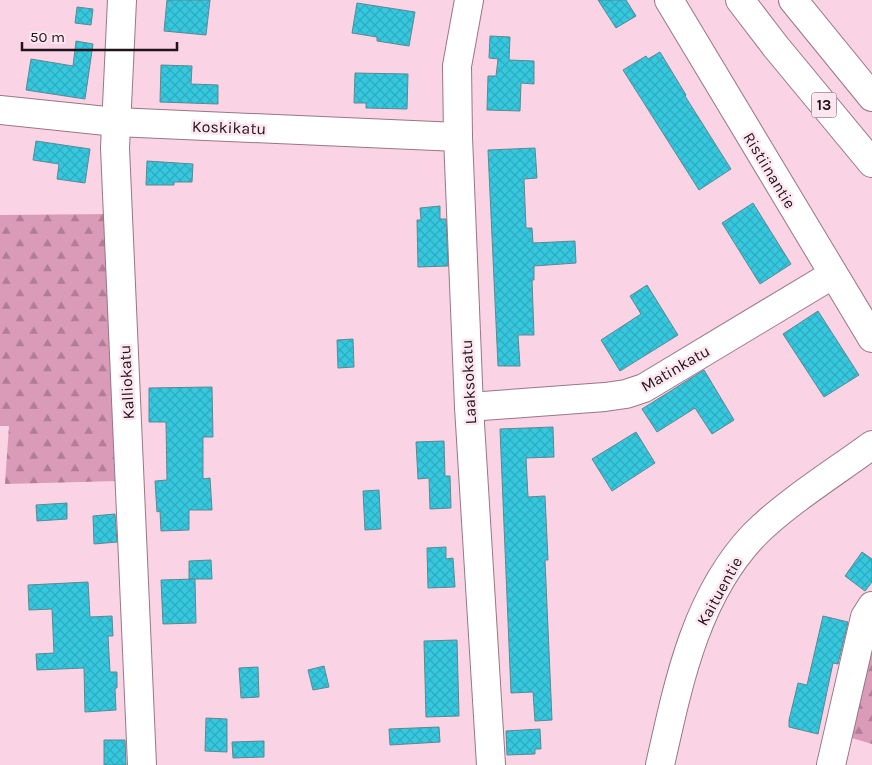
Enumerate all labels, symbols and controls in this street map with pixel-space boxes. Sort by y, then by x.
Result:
scale bar [22,20,178,52]
text: 50 m [30,28,65,46]
road number: 13 [812,92,836,118]
street label: Koskikatu [192,117,266,138]
street label: Ristiinantie [739,129,800,212]
street label: Laaksokatu [457,339,480,425]
street label: Matinkatu [637,341,713,396]
street label: Kalliokatu [115,344,138,420]
street label: Kaituentie [693,553,746,629]

